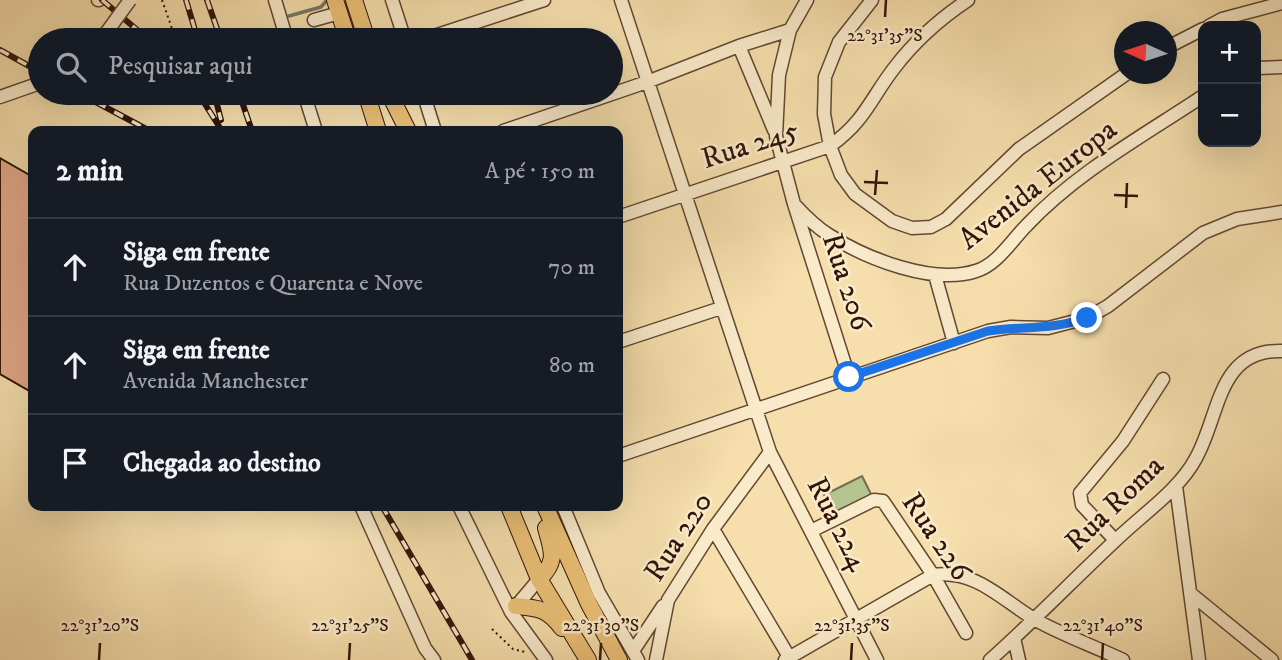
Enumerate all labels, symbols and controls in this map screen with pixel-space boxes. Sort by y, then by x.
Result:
north arrow [1114,21,1177,84]
map controls [1198,21,1261,147]
button: + [1198,21,1261,84]
text: 22°31'35"S [847,25,923,47]
search box [28,28,623,105]
icon: search [52,48,90,86]
text: Pesquisar aqui [108,50,252,83]
button: − [1198,84,1261,147]
street label: Rua 245 [697,112,804,178]
street label: Avenida Europa [951,112,1125,258]
text: 2 min [56,153,123,190]
text: A pé · 150 m [485,157,595,186]
street label: Rua 206 [813,229,879,337]
text: Siga em frente [123,236,270,269]
icon: ahead [56,248,94,286]
text: 70 m [548,253,595,282]
text: Rua Duzentos e Quarenta e Nove [123,269,423,298]
route end [1071,302,1102,333]
text: Siga em frente [123,334,270,367]
icon: ahead [56,346,94,384]
text: 80 m [549,351,595,380]
route start [833,361,864,392]
text: Avenida Manchester [123,367,308,396]
icon: arrive [56,444,94,482]
text: Chegada ao destino [123,447,321,480]
street label: Rua Roma [1058,448,1172,560]
street label: Rua 224 [798,471,877,578]
street label: Rua 220 [636,485,722,589]
street label: Rua 226 [893,486,980,589]
text: 22°31'20"S [61,615,139,637]
text: 22°31'25"S [311,615,389,637]
text: 22°31'30"S [563,615,639,637]
text: 22°31'35"S [814,615,890,637]
text: 22°31'40"S [1063,615,1143,637]

